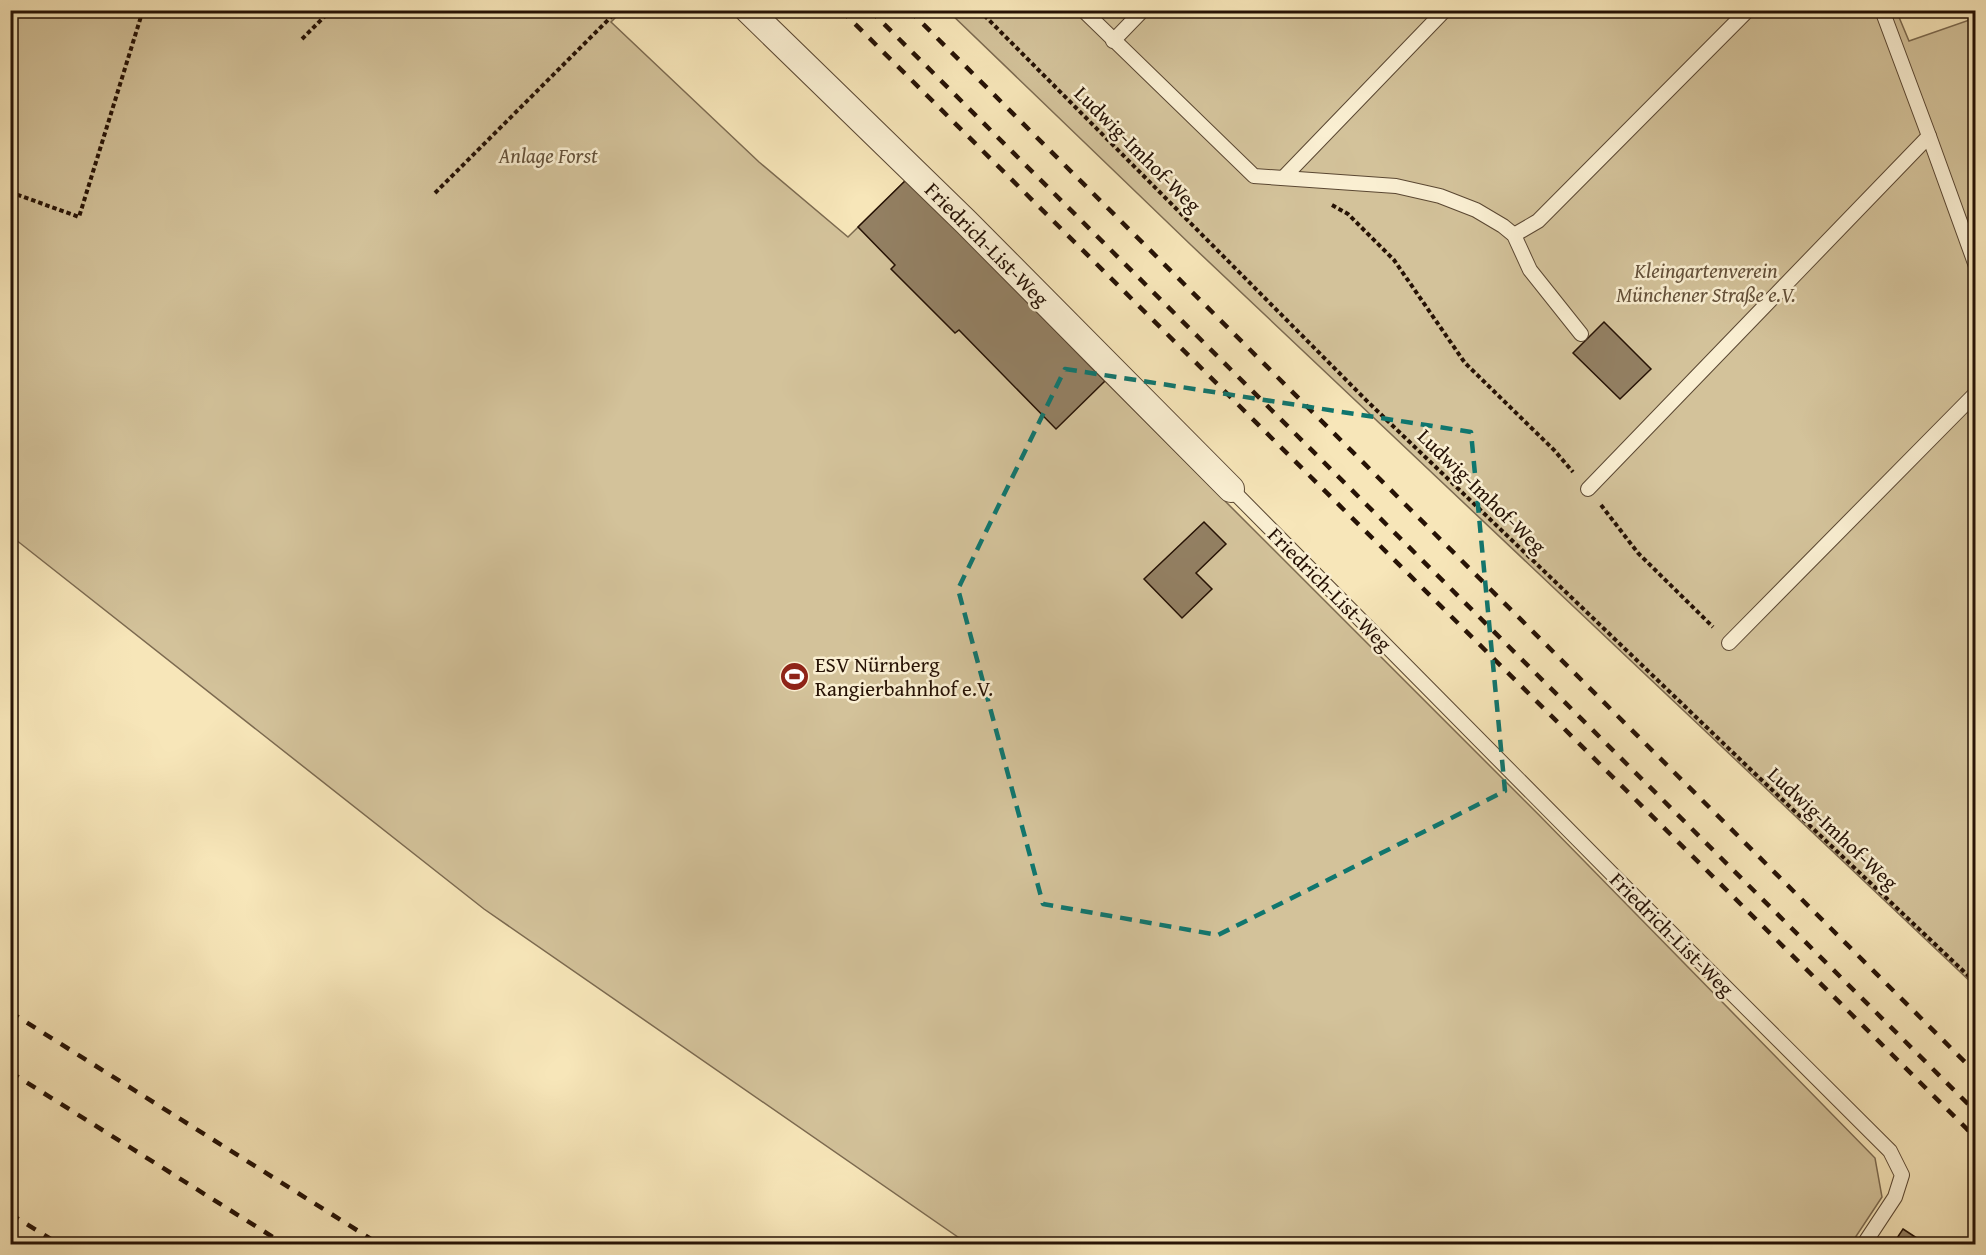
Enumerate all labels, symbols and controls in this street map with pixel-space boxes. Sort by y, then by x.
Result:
street label: Ludwig-Imhof-Weg [1067,78,1209,220]
park label: Anlage Forst [497,140,598,171]
street label: Friedrich-List-Weg [918,175,1057,314]
park label: Kleingartenverein Münchener Straße e.V. [1616,255,1796,310]
street label: Ludwig-Imhof-Weg [1411,421,1554,561]
street label: Friedrich-List-Weg [1261,520,1400,659]
place label: ESV Nürnberg Rangierbahnhof e.V. [815,649,993,704]
sports icon: ESV Nürnberg Rangierbahnhof e.V. [778,660,810,692]
street label: Ludwig-Imhof-Weg [1761,759,1906,897]
street label: Friedrich-List-Weg [1603,865,1742,1004]

